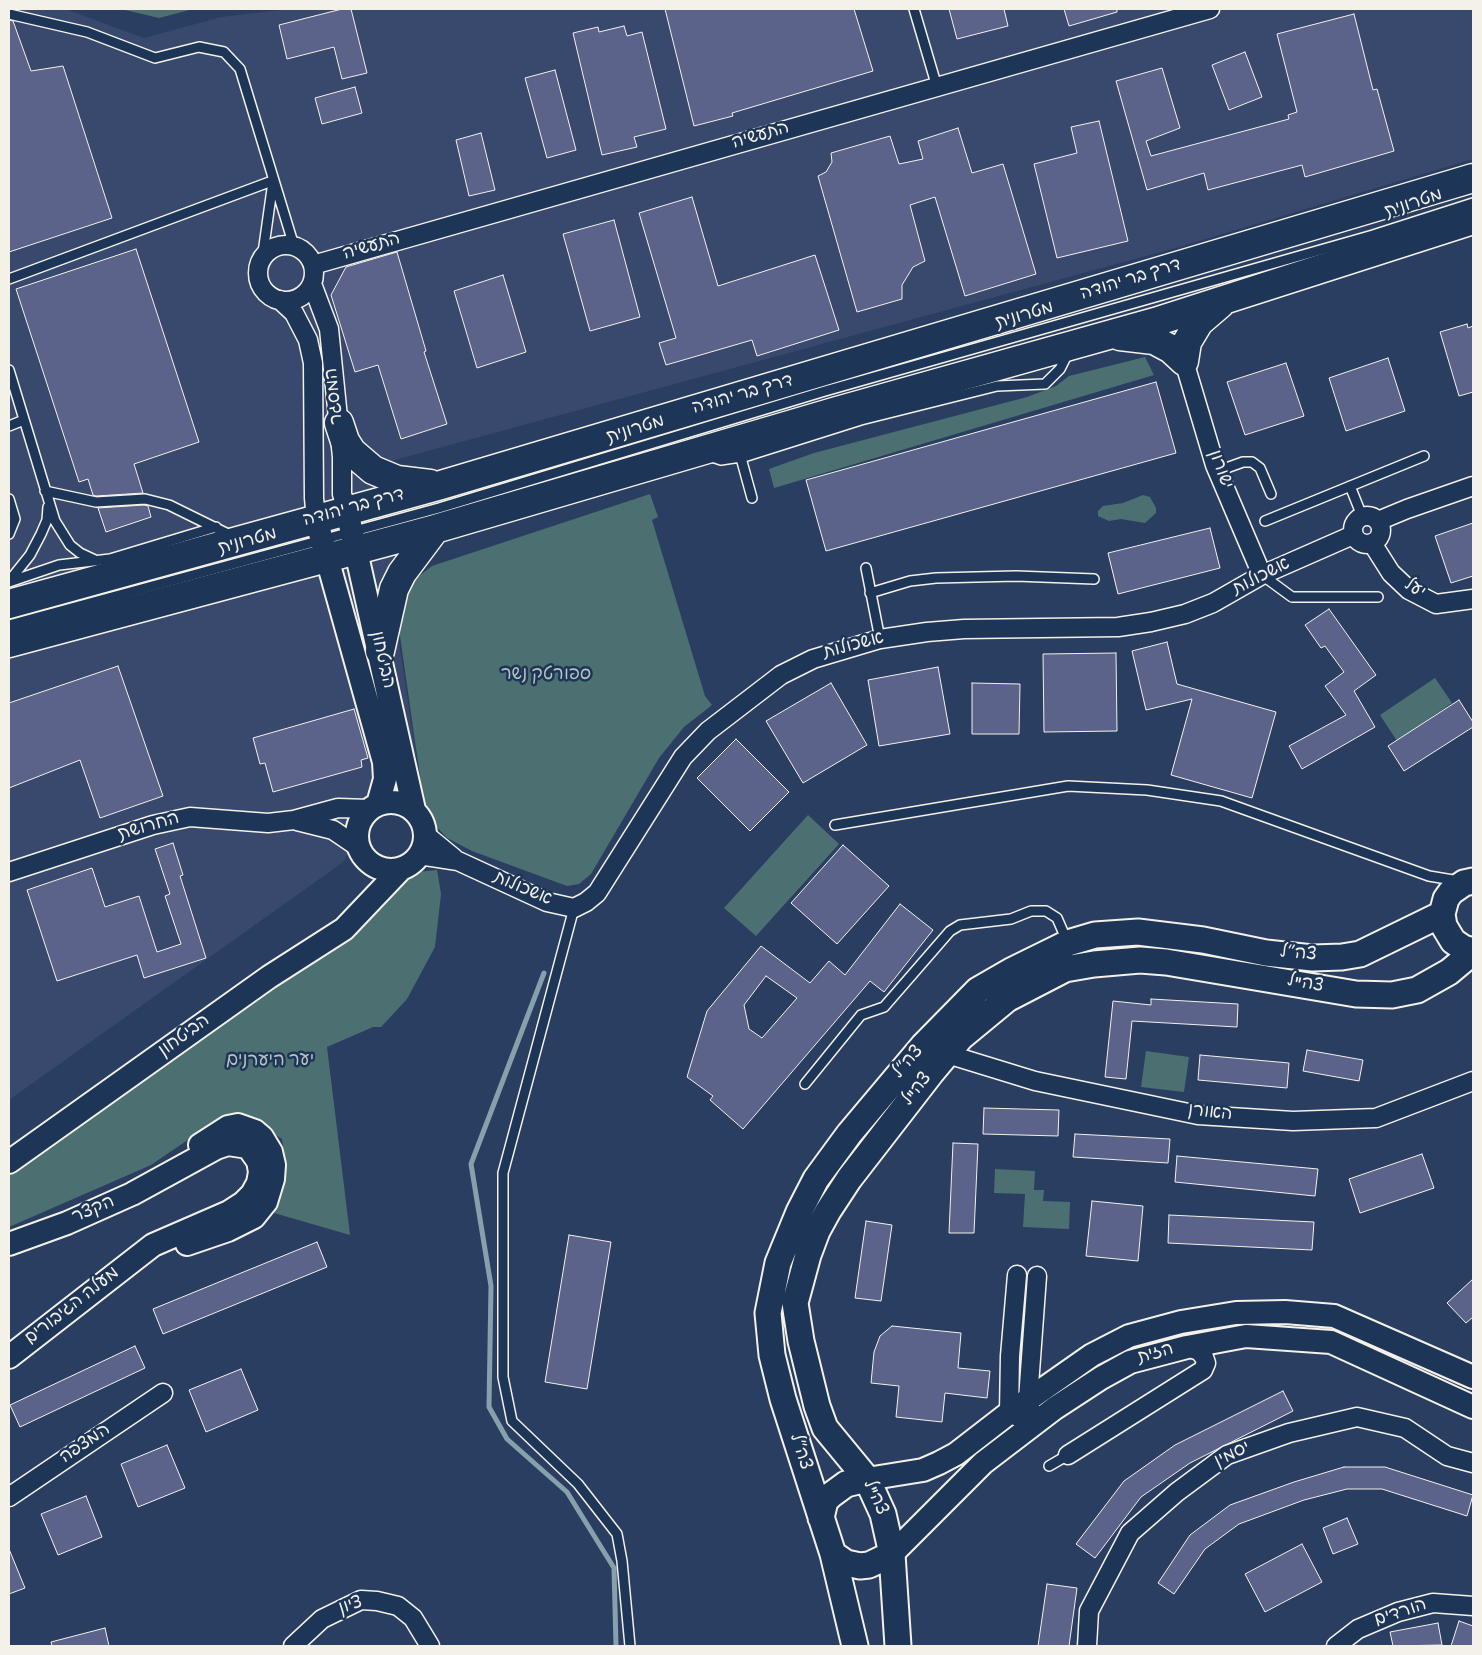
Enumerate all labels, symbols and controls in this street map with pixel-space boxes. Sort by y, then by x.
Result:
street label: התעשיה [730,118,792,156]
street label: מטרונית [1382,185,1446,225]
street label: התעשיה [341,229,403,267]
street label: דרך בר יהודה [1078,255,1184,307]
street label: מטרונית [993,298,1057,336]
street label: המסגר [322,367,350,425]
street label: דרך בר יהודה [690,371,796,421]
street label: מטרונית [604,412,668,450]
street label: ישורון [1202,448,1236,492]
street label: דרך בר יהודה [301,485,407,533]
street label: מטרונית [216,525,280,561]
street label: אשכולות [1230,554,1294,602]
street label: יעל [1399,575,1429,605]
street label: הביטחון [364,629,398,691]
street label: אשכולות [821,629,887,665]
park label: ספורטק נשר [501,665,591,687]
street label: החרושת [116,809,182,847]
street label: אשכולות [489,868,555,912]
street label: צה״ל [1279,943,1317,967]
street label: צה"ל [1285,971,1325,999]
street label: הביטחון [155,1011,215,1063]
street label: צה״ל [889,1042,929,1084]
park label: יער היערנים [226,1051,314,1073]
street label: צה"ל [898,1069,938,1111]
street label: האורן [1187,1101,1233,1127]
street label: הקצר [70,1192,118,1230]
street label: מעלה הגיבורים [22,1263,124,1351]
street label: הזית [1136,1340,1176,1370]
street label: המצפה [57,1420,115,1470]
street label: צה״ל [783,1431,815,1473]
street label: יסמין [1212,1438,1254,1474]
street label: צה"ל [857,1477,891,1519]
street label: ציון [336,1593,366,1621]
street label: הורדים [1372,1595,1430,1633]

